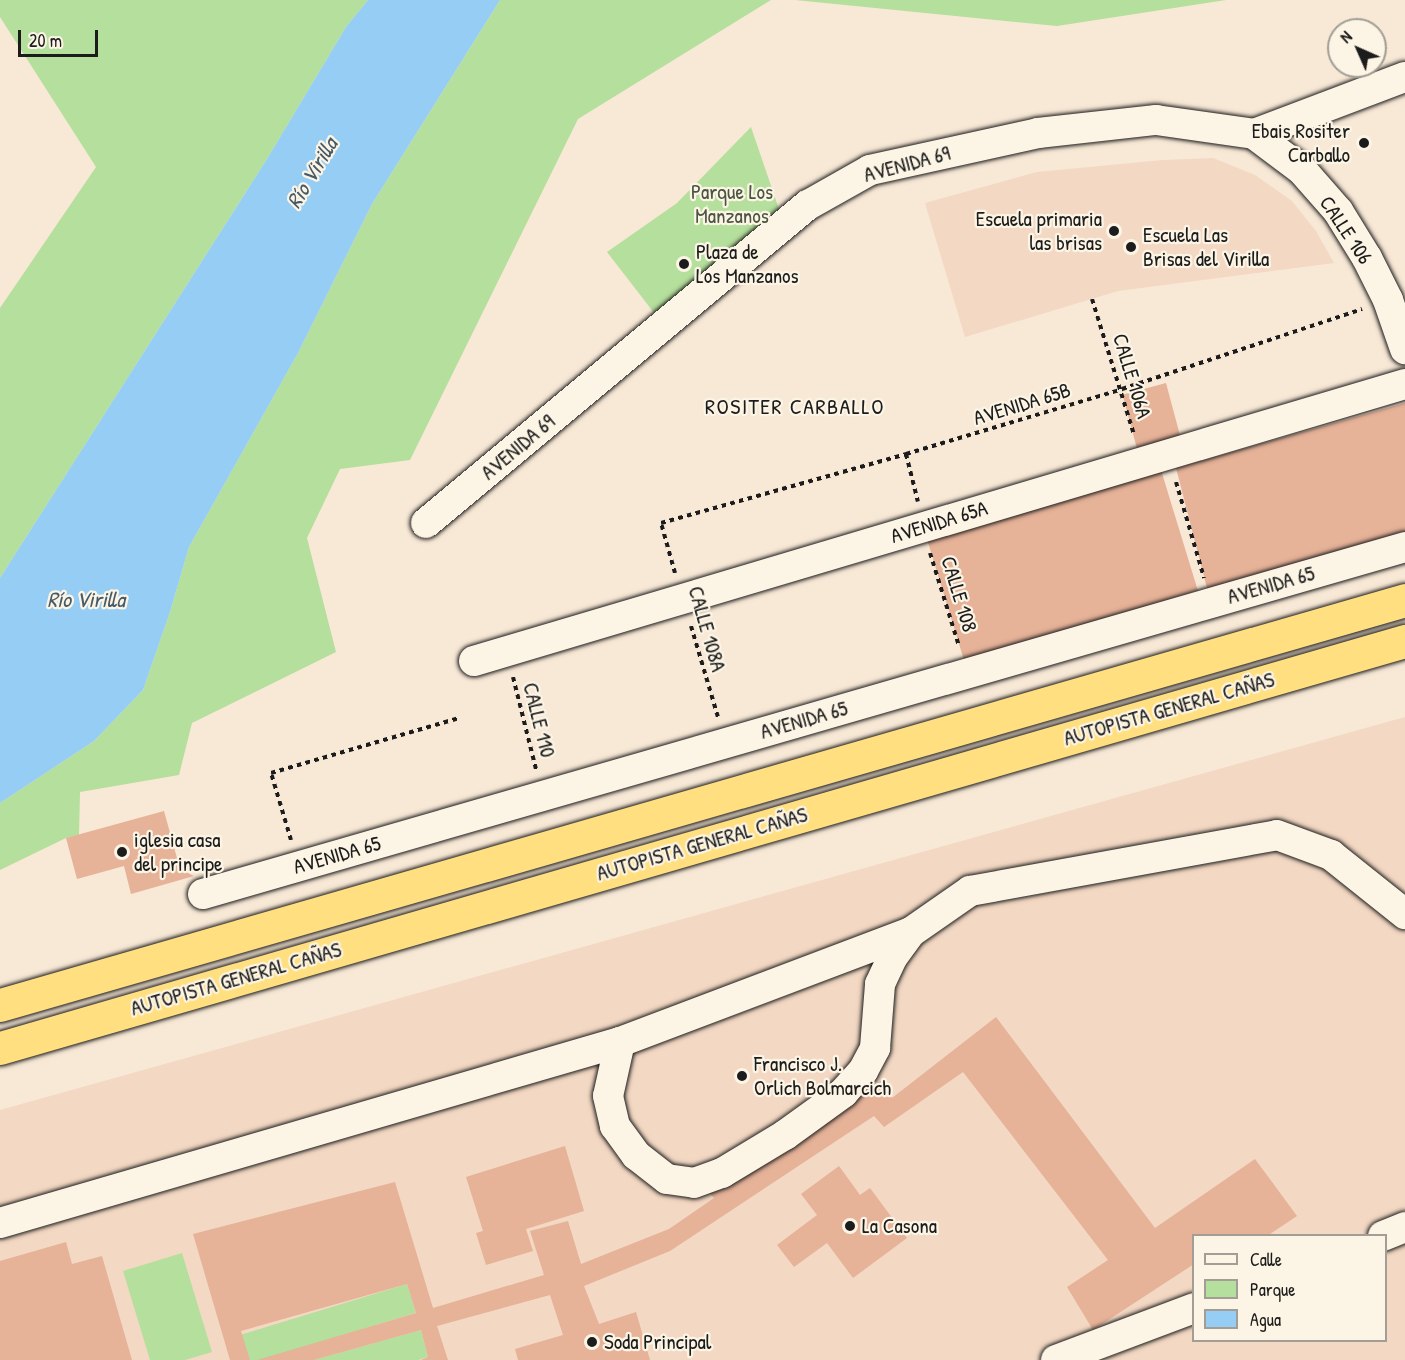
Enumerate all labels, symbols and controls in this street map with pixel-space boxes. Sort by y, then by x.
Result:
scale bar [21,18,100,56]
north arrow [1327,18,1387,78]
text: N [1335,26,1356,47]
text: 20 m [29,28,62,53]
place label: Ebais Rositer Carballo [1252,118,1350,168]
water label: Río Virilla [281,133,343,213]
marker: Ebais Rositer Carballo [1355,134,1373,152]
street label: AVENIDA 69 [861,140,953,188]
park label: Parque Los Manzanos [691,179,773,229]
street label: CALLE 106 [1314,191,1378,269]
place label: Escuela primaria las brisas [976,206,1102,256]
place label: Escuela Las Brisas del Virilla [1143,222,1269,272]
marker: Escuela primaria las brisas [1107,224,1121,238]
place label: Plaza de Los Manzanos [696,239,799,289]
marker: Escuela Las Brisas del Virilla [1124,240,1138,254]
marker: Plaza de Los Manzanos [677,257,691,271]
street label: CALLE 106A [1107,331,1157,421]
street label: AVENIDA 65B [970,377,1074,431]
district label: ROSITER CARBALLO [705,394,885,420]
street label: AVENIDA 69 [476,409,560,485]
street label: AVENIDA 65A [887,495,991,549]
street label: CALLE 108 [936,553,982,635]
street label: AVENIDA 65 [1224,561,1318,609]
street label: CALLE 108A [683,583,731,675]
water label: Río Virilla [47,587,125,613]
street label: AUTOPISTA GENERAL CAÑAS [1061,667,1277,751]
street label: CALLE 110 [518,680,560,760]
street label: AVENIDA 65 [757,696,851,744]
street label: AUTOPISTA GENERAL CAÑAS [594,802,810,886]
place label: iglesia casa del principe [134,827,222,877]
street label: AVENIDA 65 [290,831,384,879]
marker: iglesia casa del principe [115,845,129,859]
street label: AUTOPISTA GENERAL CAÑAS [128,937,344,1021]
place label: Francisco J. Orlich Bolmarcich [754,1051,891,1101]
marker: Francisco J. Orlich Bolmarcich [735,1069,749,1083]
place label: La Casona [862,1213,937,1239]
marker: La Casona [843,1219,857,1233]
legend [1192,1234,1387,1342]
text: Calle [1250,1247,1282,1272]
text: Parque [1250,1277,1295,1302]
text: Agua [1250,1307,1281,1332]
place label: Soda Principal [604,1329,711,1355]
marker: Soda Principal [585,1335,599,1349]

